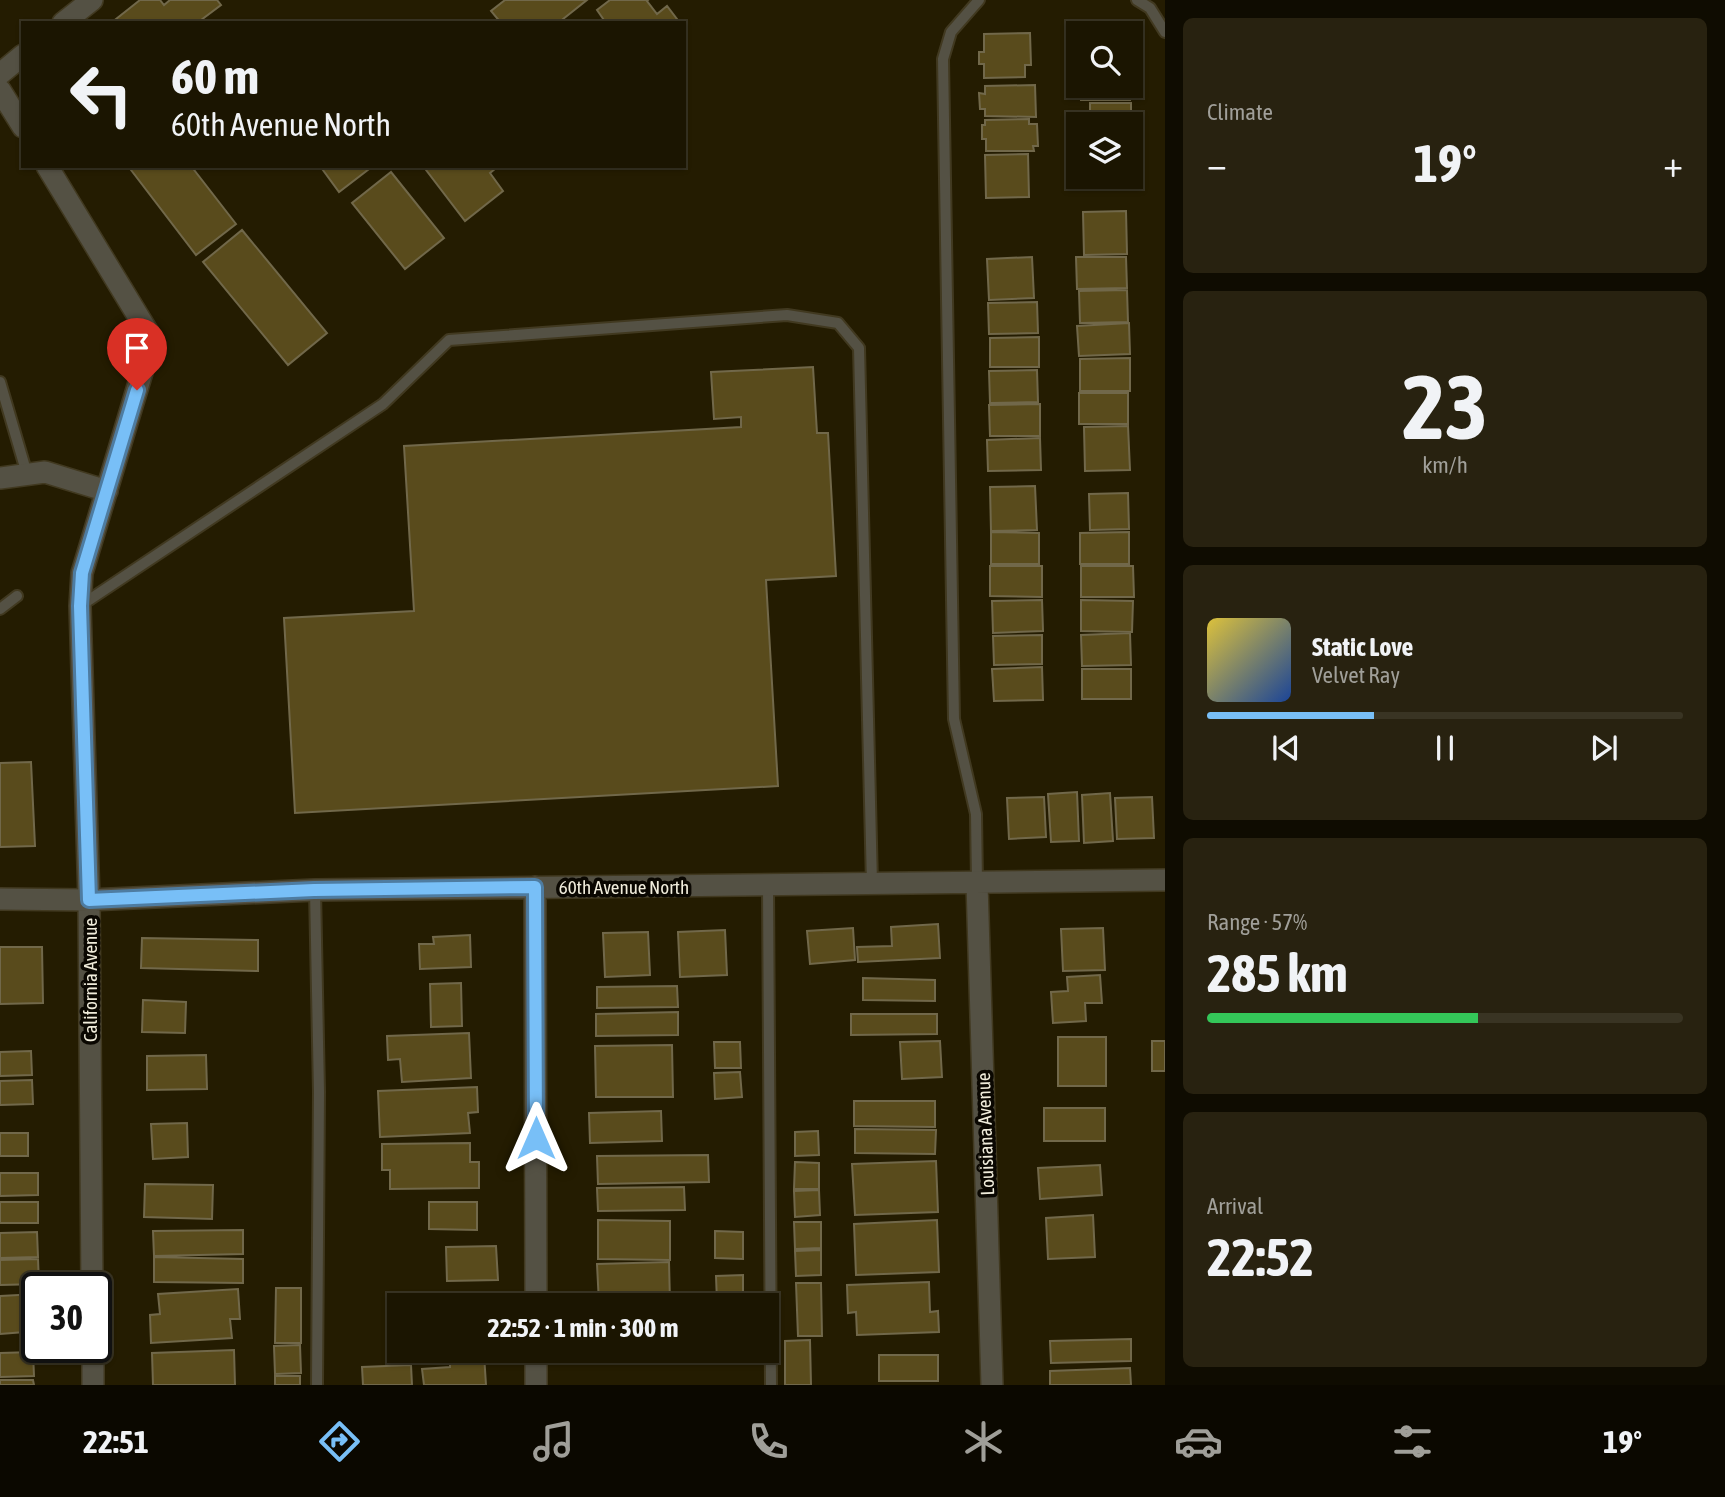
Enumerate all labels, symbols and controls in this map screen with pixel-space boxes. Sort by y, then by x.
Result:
map controls [1066,21,1143,189]
button: search [1066,21,1143,98]
text: 60 m [171,48,259,104]
icon: left [56,49,147,140]
text: Climate [1207,99,1273,125]
text: 60th Avenue North [171,106,391,143]
button: layers [1066,112,1143,189]
text: 19° [1413,133,1477,193]
text: − [1207,142,1227,185]
text: + [1663,142,1683,185]
pin [107,318,167,390]
icon: arrive [118,329,156,367]
text: 23 [1402,354,1488,458]
text: km/h [1422,452,1468,478]
text: Static Love [1312,632,1413,662]
text: Velvet Ray [1312,662,1400,688]
icon: previous [1267,729,1305,767]
icon: pause [1426,729,1464,767]
icon: next [1585,729,1623,767]
street label: 60th Avenue North [559,876,689,898]
text: Range · 57% [1207,909,1307,935]
street label: California Avenue [79,918,101,1042]
text: 285 km [1207,943,1348,1003]
street label: Louisiana Avenue [972,1072,998,1196]
position arrow [499,1101,573,1175]
text: Arrival [1207,1193,1263,1219]
text: 22:52 [1207,1227,1314,1287]
speed limit sign: 30 [21,1272,112,1363]
text: 22:52 · 1 min · 300 m [488,1313,678,1343]
icon: directions [315,1417,364,1466]
icon: music [529,1417,578,1466]
icon: phone [744,1417,793,1466]
icon: climate [959,1417,1008,1466]
icon: car [1174,1417,1223,1466]
icon: filters [1388,1417,1437,1466]
text: 22:51 [83,1423,149,1460]
text: 19° [1603,1423,1642,1460]

